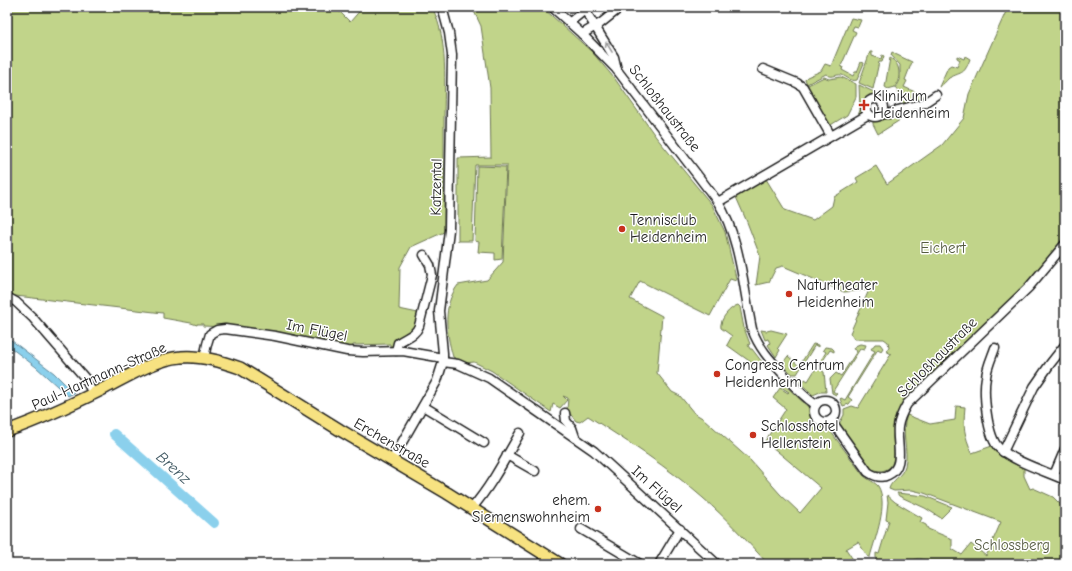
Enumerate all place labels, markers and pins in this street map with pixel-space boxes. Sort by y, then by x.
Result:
place label: Klinikum Heidenheim [873,87,950,122]
marker: Klinikum Heidenheim [858,99,870,111]
place label: Tennisclub Heidenheim [630,211,707,246]
marker: Tennisclub Heidenheim [617,224,627,234]
place label: Naturtheater Heidenheim [797,276,877,311]
marker: Naturtheater Heidenheim [784,289,794,299]
place label: Congress Centrum Heidenheim [725,356,844,391]
marker: Congress Centrum Heidenheim [712,369,722,379]
place label: Schlosshotel Hellenstein [761,417,839,452]
marker: Schlosshotel Hellenstein [748,430,758,440]
place label: ehem. Siemenswohnheim [472,491,590,526]
marker: ehem. Siemenswohnheim [593,504,603,514]

